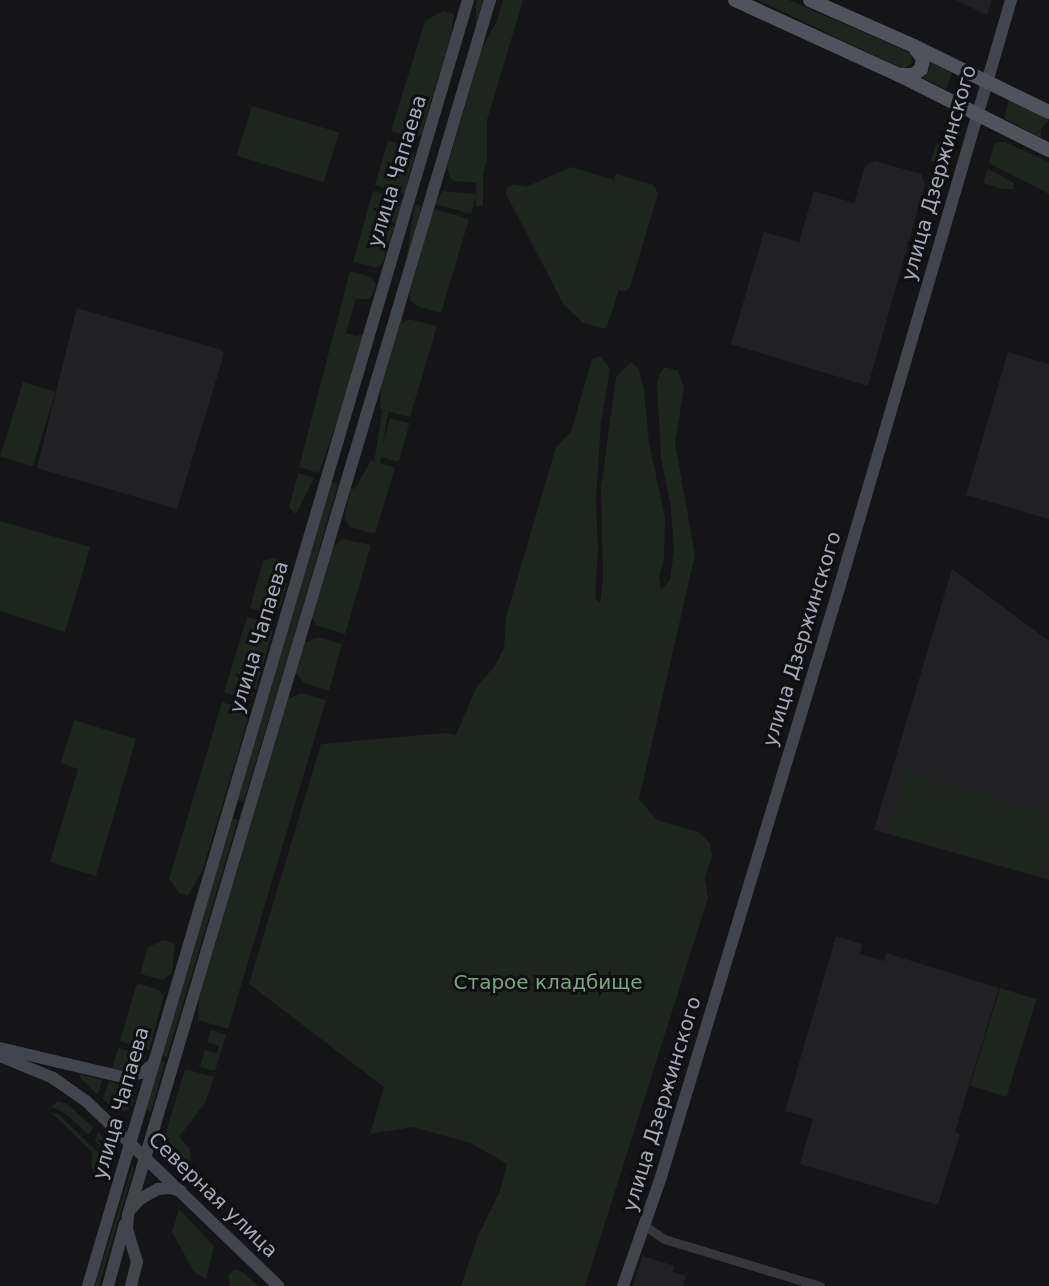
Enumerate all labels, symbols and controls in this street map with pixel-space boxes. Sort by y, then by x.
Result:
street label: улица Дзержинского [897,62,981,284]
street label: улица Чапаева [363,92,431,250]
street label: улица Дзержинского [758,529,846,749]
street label: улица Чапаева [225,558,293,716]
park label: Старое кладбище [454,970,642,994]
street label: улица Дзержинского [618,994,706,1214]
street label: улица Чапаева [88,1024,154,1182]
street label: Северная улица [143,1127,283,1263]

